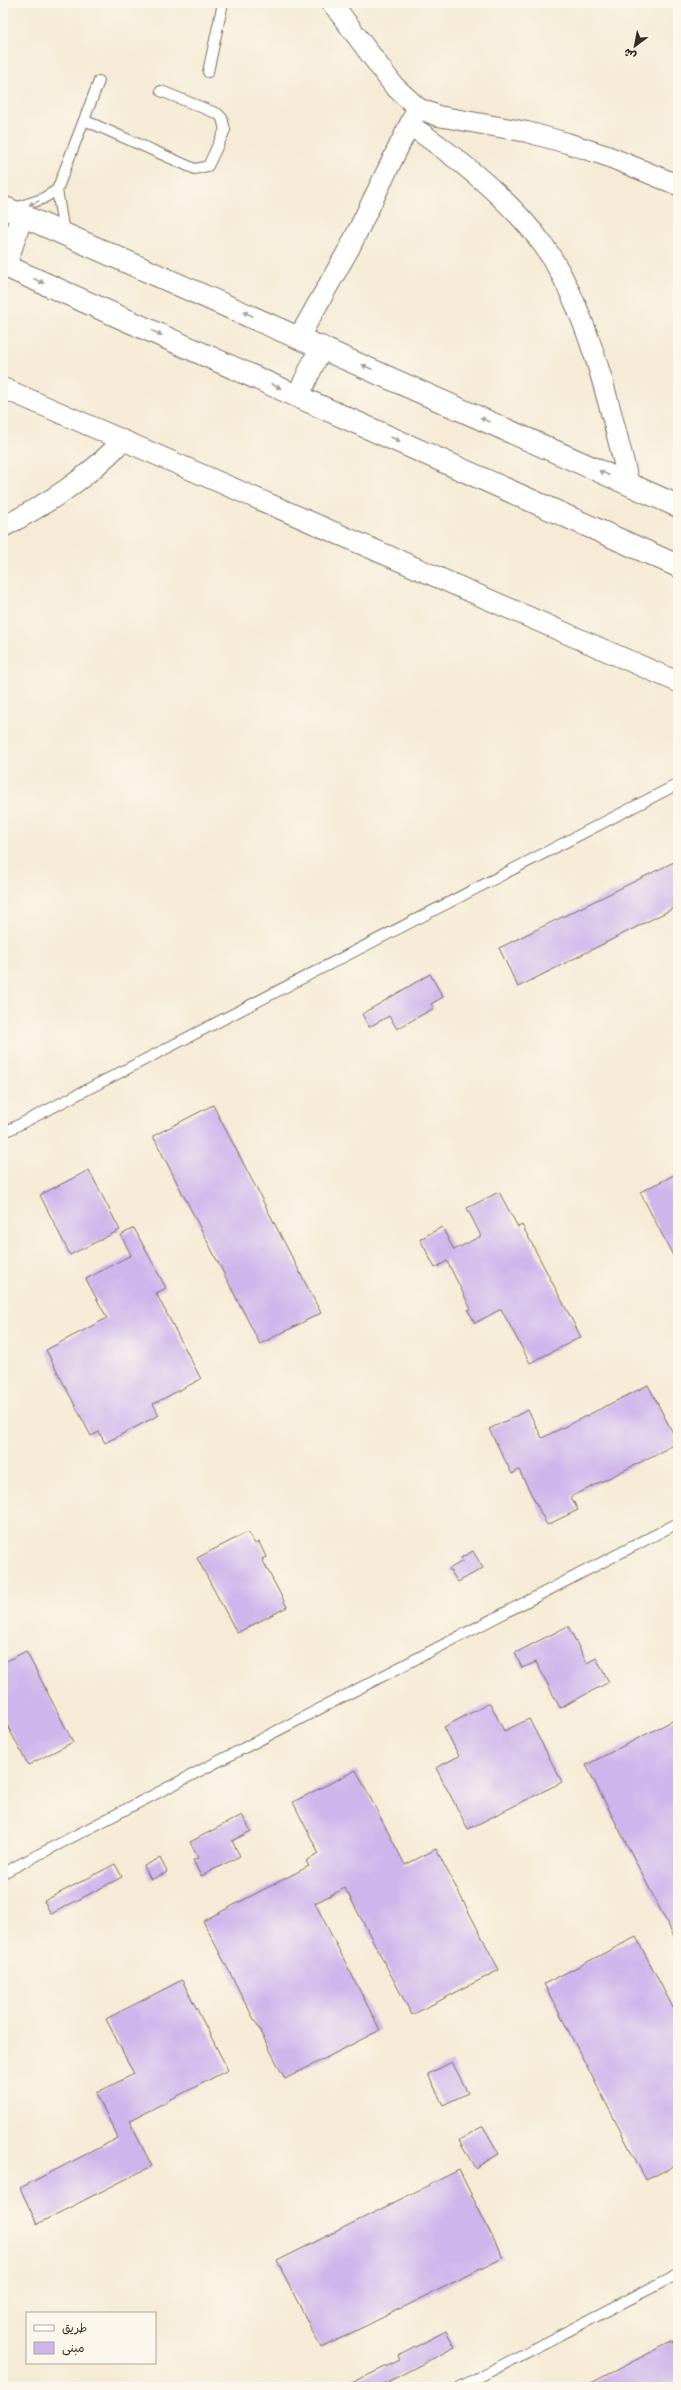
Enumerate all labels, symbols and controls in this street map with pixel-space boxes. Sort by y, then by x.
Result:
north arrow [615,26,655,66]
text: ش [621,44,639,63]
one-way arrow [28,200,40,206]
one-way arrow [33,278,45,284]
one-way arrow [242,311,253,317]
one-way arrow [152,331,164,337]
one-way arrow [361,364,372,370]
one-way arrow [271,383,282,389]
one-way arrow [480,417,491,423]
one-way arrow [389,436,400,442]
one-way arrow [598,470,610,476]
legend [26,2312,156,2364]
text: طريق [62,2321,87,2337]
text: مبنى [62,2341,85,2357]

